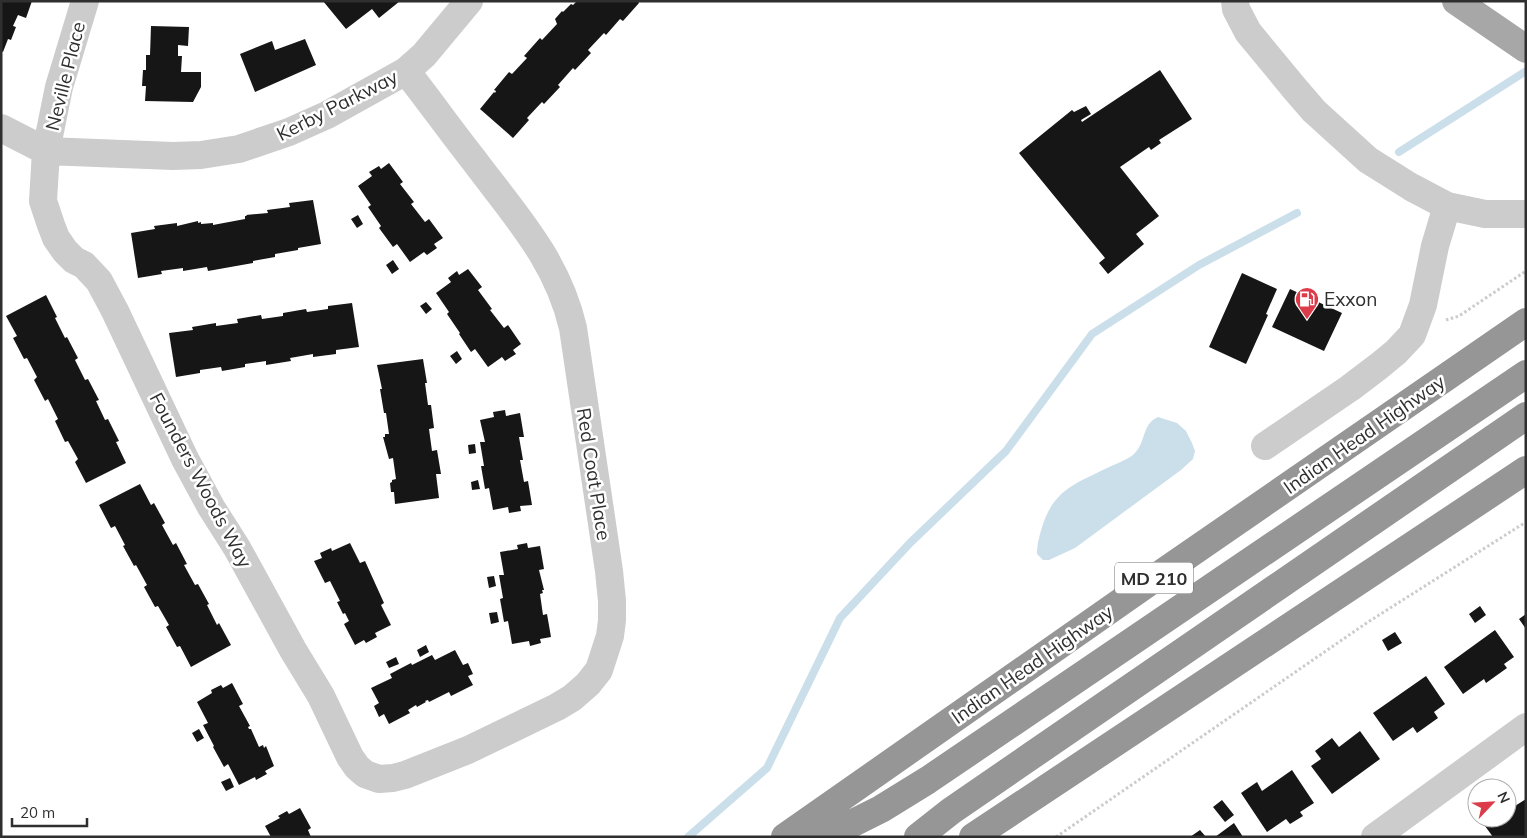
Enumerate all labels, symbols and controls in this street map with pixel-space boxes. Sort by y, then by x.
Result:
street label: Neville Place [40,19,90,133]
street label: Kerby Parkway [272,64,402,146]
fuel station icon: Exxon [1294,286,1320,320]
place label: Exxon [1324,287,1377,311]
street label: Indian Head Highway [1279,369,1449,499]
street label: Founders Woods Way [145,388,257,572]
street label: Red Coat Place [572,406,616,542]
road number: MD 210 [1115,562,1193,594]
street label: Indian Head Highway [947,599,1117,729]
north arrow [1467,778,1517,828]
text: N [1493,789,1514,806]
scale bar [12,796,88,828]
text: 20 m [20,803,55,822]

